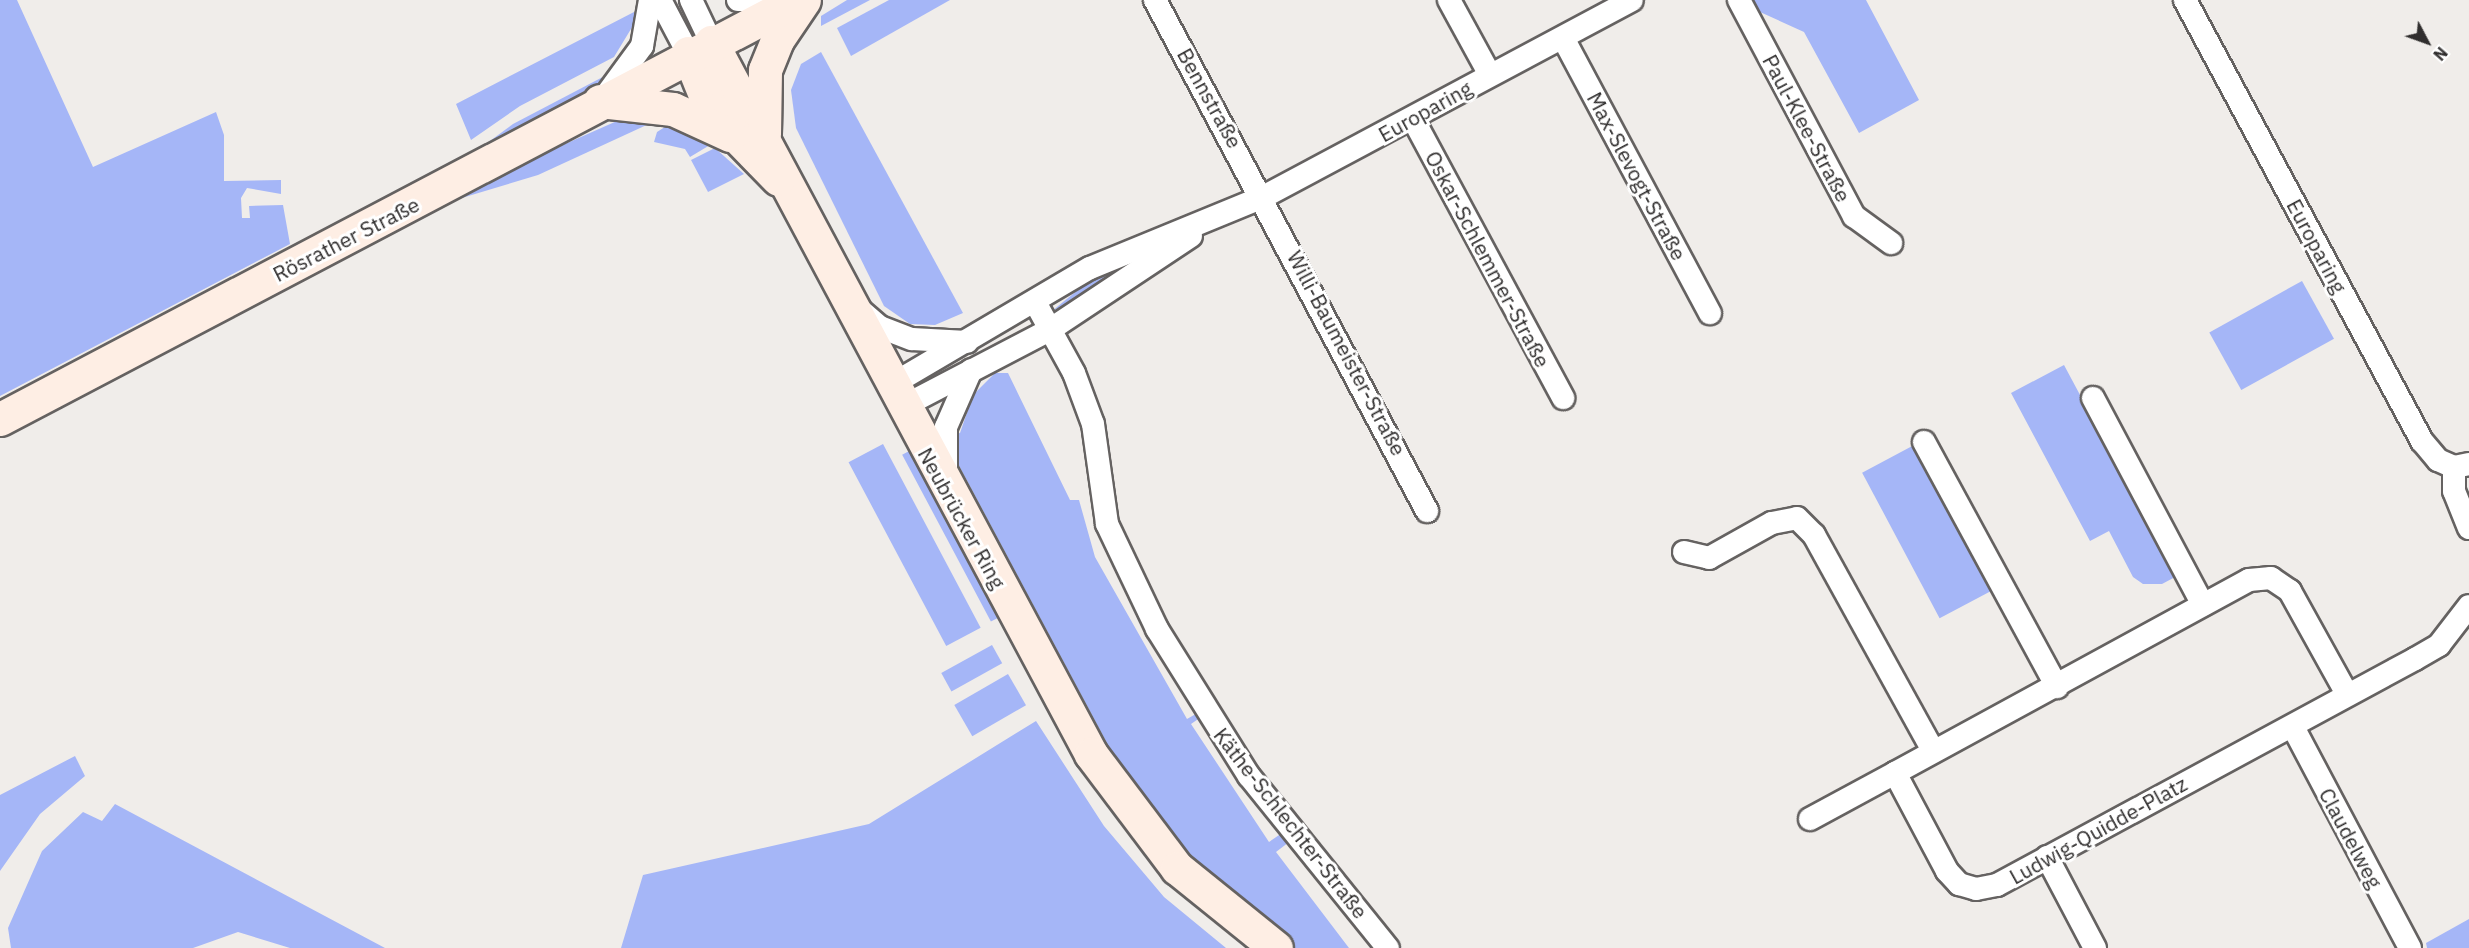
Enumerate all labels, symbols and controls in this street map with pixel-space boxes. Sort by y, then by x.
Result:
north arrow [2397,12,2457,72]
text: N [2429,43,2452,65]
street label: Bennstraße [1172,44,1248,152]
street label: Paul-Klee-Straße [1758,50,1856,206]
street label: Europaring [1374,75,1476,147]
street label: Max-Slevogt-Straße [1582,88,1692,264]
street label: Oskar-Schlemmer-Straße [1420,147,1556,371]
street label: Rösrather Straße [269,191,423,287]
street label: Europaring [2282,195,2352,297]
street label: Willi-Baumeister-Straße [1282,246,1412,460]
street label: Neubrücker Ring [913,443,1011,593]
street label: Käthe-Schlechter-Straße [1209,723,1373,923]
street label: Ludwig-Quidde-Platz [2005,771,2191,889]
street label: Claudelweg [2314,784,2388,892]

